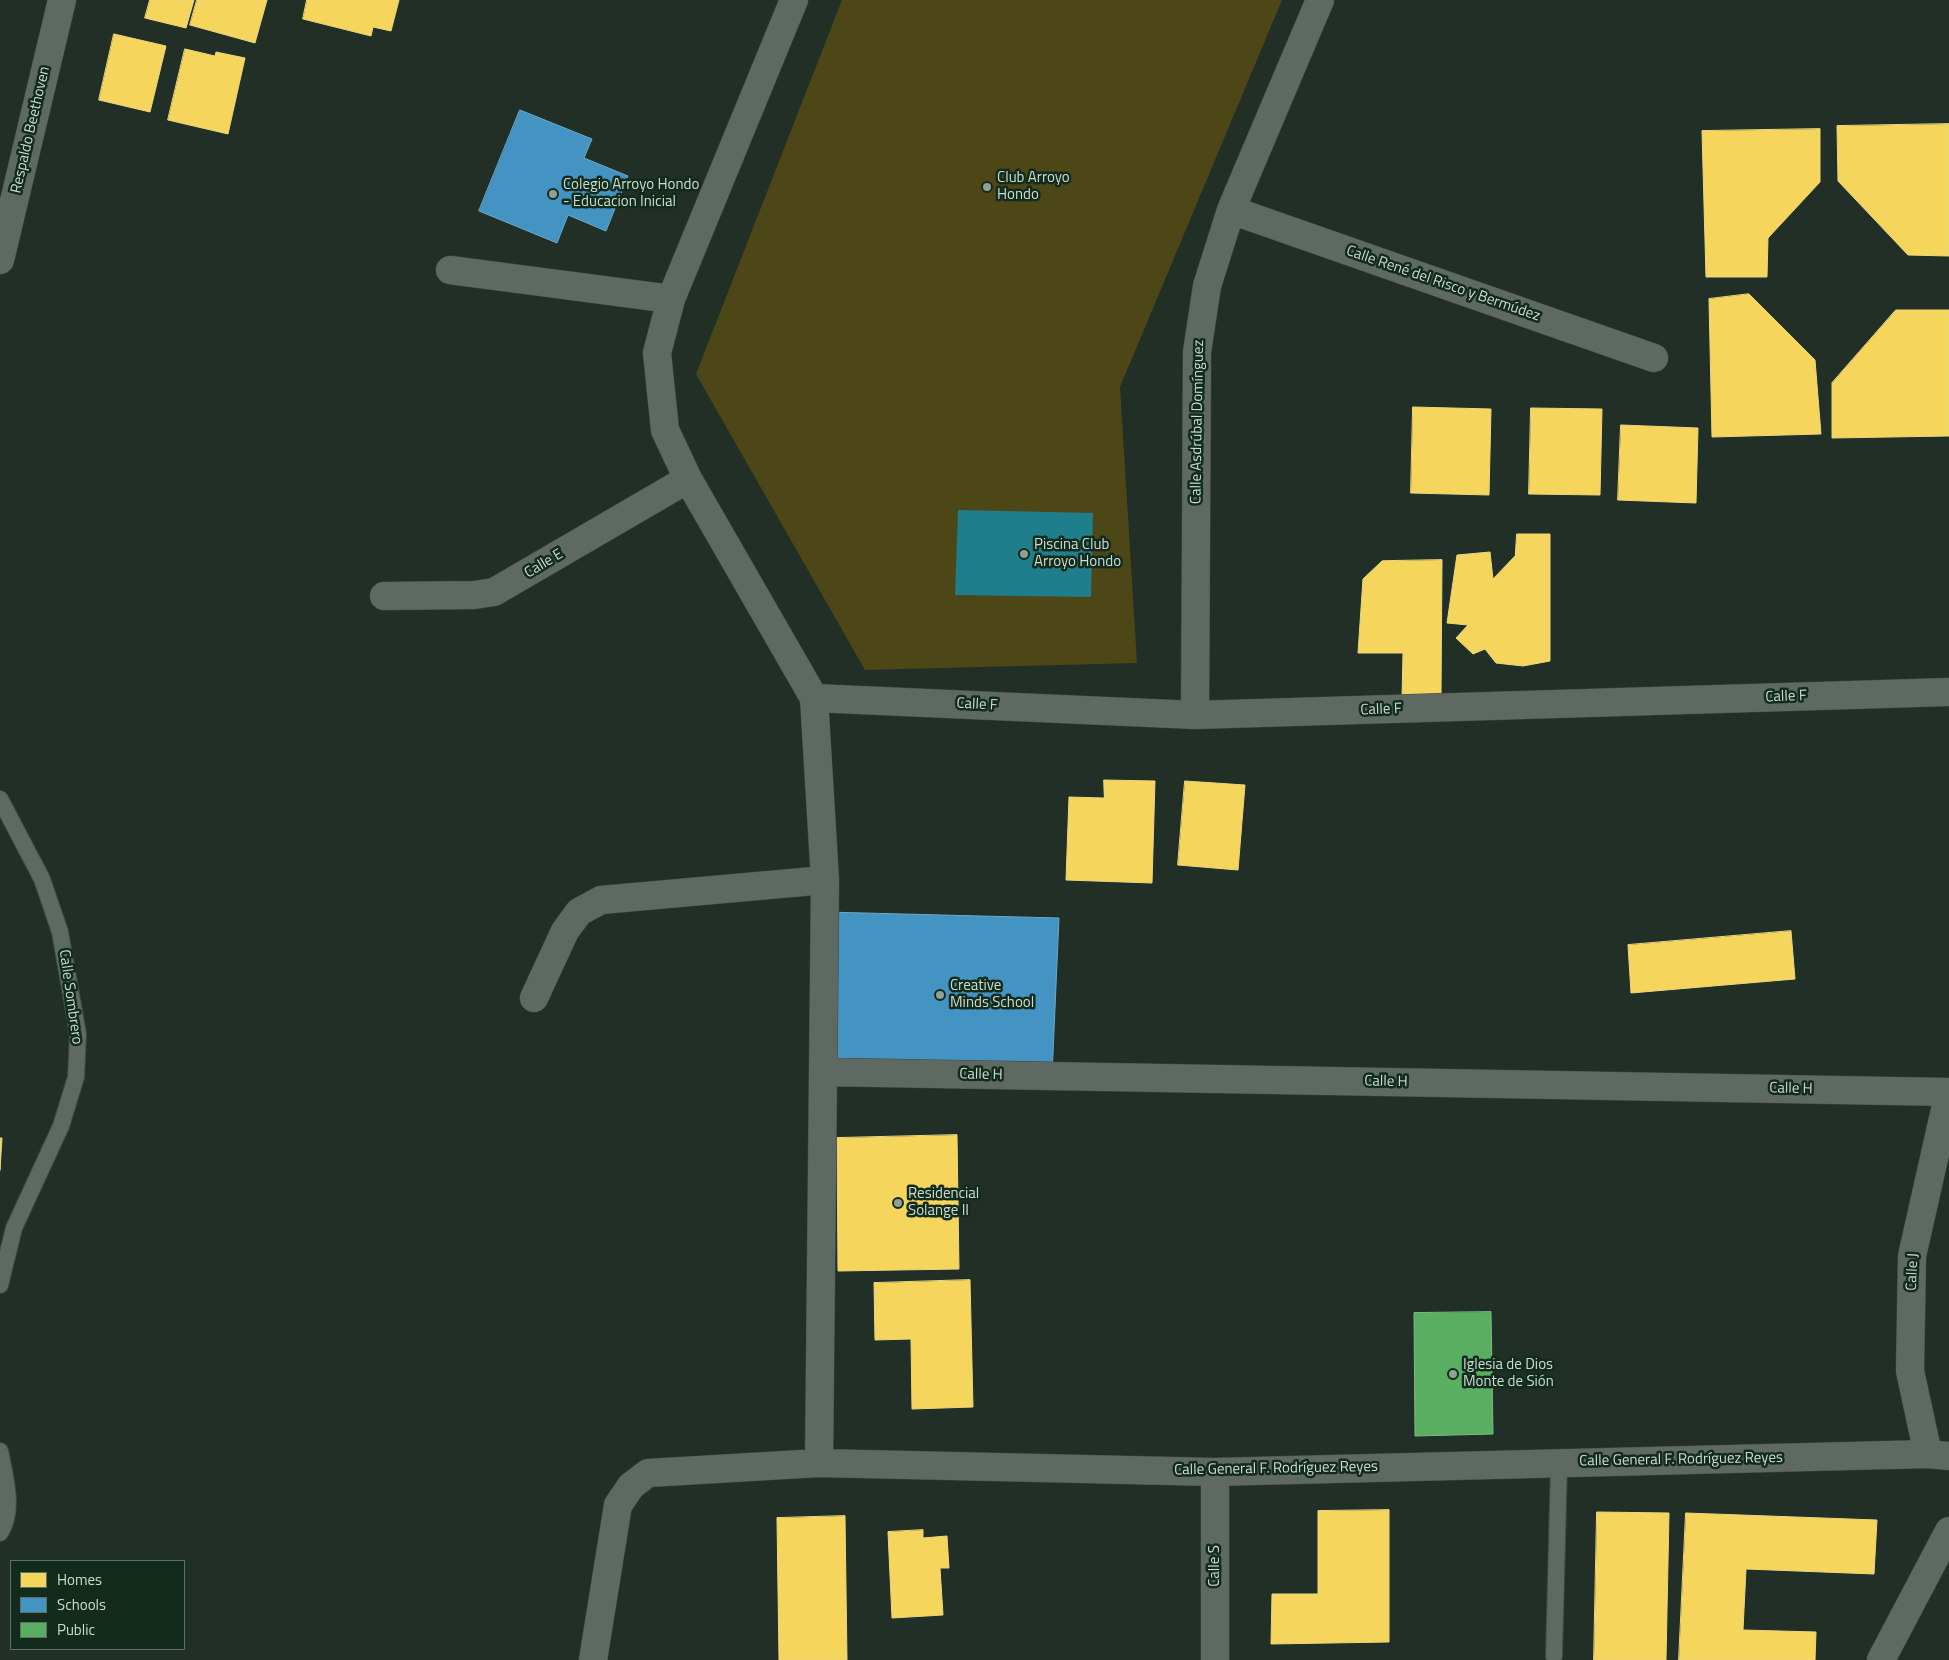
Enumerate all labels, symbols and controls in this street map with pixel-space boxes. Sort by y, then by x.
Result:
street label: Respaldo Beethoven [8,65,54,195]
place label: Club Arroyo Hondo [997,169,1070,204]
place label: Colegio Arroyo Hondo - Educacion Inicial [563,176,699,211]
marker: Club Arroyo Hondo [981,181,993,193]
marker: Colegio Arroyo Hondo - Educacion Inicial [547,188,559,200]
street label: Calle René del Risco y Bermúdez [1344,242,1542,326]
street label: Calle Asdrúbal Domínguez [1188,340,1208,504]
place label: Piscina Club Arroyo Hondo [1034,536,1121,571]
street label: Calle E [521,546,567,582]
marker: Piscina Club Arroyo Hondo [1018,548,1030,560]
street label: Calle F [1765,687,1807,707]
street label: Calle F [956,695,998,715]
street label: Calle F [1360,700,1402,720]
street label: Calle Sombrero [54,948,86,1046]
place label: Creative Minds School [950,977,1034,1012]
marker: Creative Minds School [934,989,946,1001]
street label: Calle H [959,1066,1003,1084]
street label: Calle H [1364,1073,1408,1091]
street label: Calle H [1769,1080,1813,1098]
place label: Residencial Solange II [908,1185,979,1220]
marker: Residencial Solange II [892,1197,904,1209]
street label: Calle J [1903,1253,1923,1291]
place label: Iglesia de Dios Monte de Sión [1463,1356,1554,1391]
marker: Iglesia de Dios Monte de Sión [1447,1368,1459,1380]
street label: Calle General F. Rodríguez Reyes [1579,1449,1783,1471]
street label: Calle General F. Rodríguez Reyes [1174,1458,1378,1480]
street label: Calle S [1206,1545,1224,1587]
legend [10,1560,185,1650]
text: Homes [57,1568,102,1591]
text: Schools [57,1593,106,1616]
text: Public [57,1618,95,1641]

